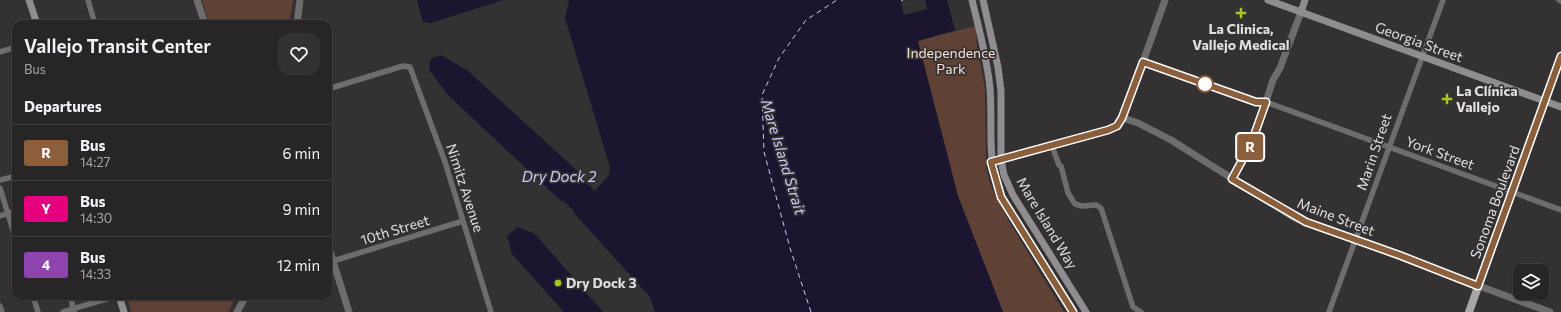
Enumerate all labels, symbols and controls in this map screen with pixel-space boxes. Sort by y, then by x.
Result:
marker: La Clinica, Vallejo Medical [1235,7,1247,19]
street label: Georgia Street [1373,18,1466,65]
place label: La Clinica, Vallejo Medical [1192,20,1290,53]
button: heart [278,33,320,75]
text: Vallejo Transit Center [24,34,211,57]
park label: Independence Park [907,44,995,77]
text: Bus [24,61,46,77]
unlabelled marker [1196,75,1214,93]
place label: La Clínica Vallejo [1456,82,1518,115]
marker: La Clínica Vallejo [1441,93,1453,105]
text: Departures [24,97,102,115]
water label: Mare Island Strait [758,97,810,217]
street label: Marin Street [1352,111,1395,192]
street label: York Street [1404,132,1477,173]
line badge: R [1237,134,1263,160]
text: Bus [80,136,105,154]
text: R [1245,138,1255,155]
street label: Nimitz Avenue [443,141,488,234]
street label: Sonoma Boulevard [1466,143,1523,261]
text: R [41,144,51,161]
text: 6 min [282,144,320,162]
text: 14:27 [80,154,110,170]
water label: Dry Dock 2 [522,167,597,185]
street label: Mare Island Way [1013,174,1081,272]
text: Bus [80,192,105,210]
street label: Maine Street [1295,194,1378,239]
text: Y [41,200,51,217]
text: 9 min [282,200,320,218]
text: 14:30 [80,210,112,226]
street label: 10th Street [358,211,432,248]
text: Bus [80,248,105,266]
text: 4 [42,256,50,273]
text: 12 min [277,256,320,274]
map controls [1513,264,1549,300]
button: layers [1513,264,1549,300]
text: 14:33 [80,266,111,282]
place label: Dry Dock 3 [566,274,637,291]
marker: Dry Dock 3 [553,278,563,288]

